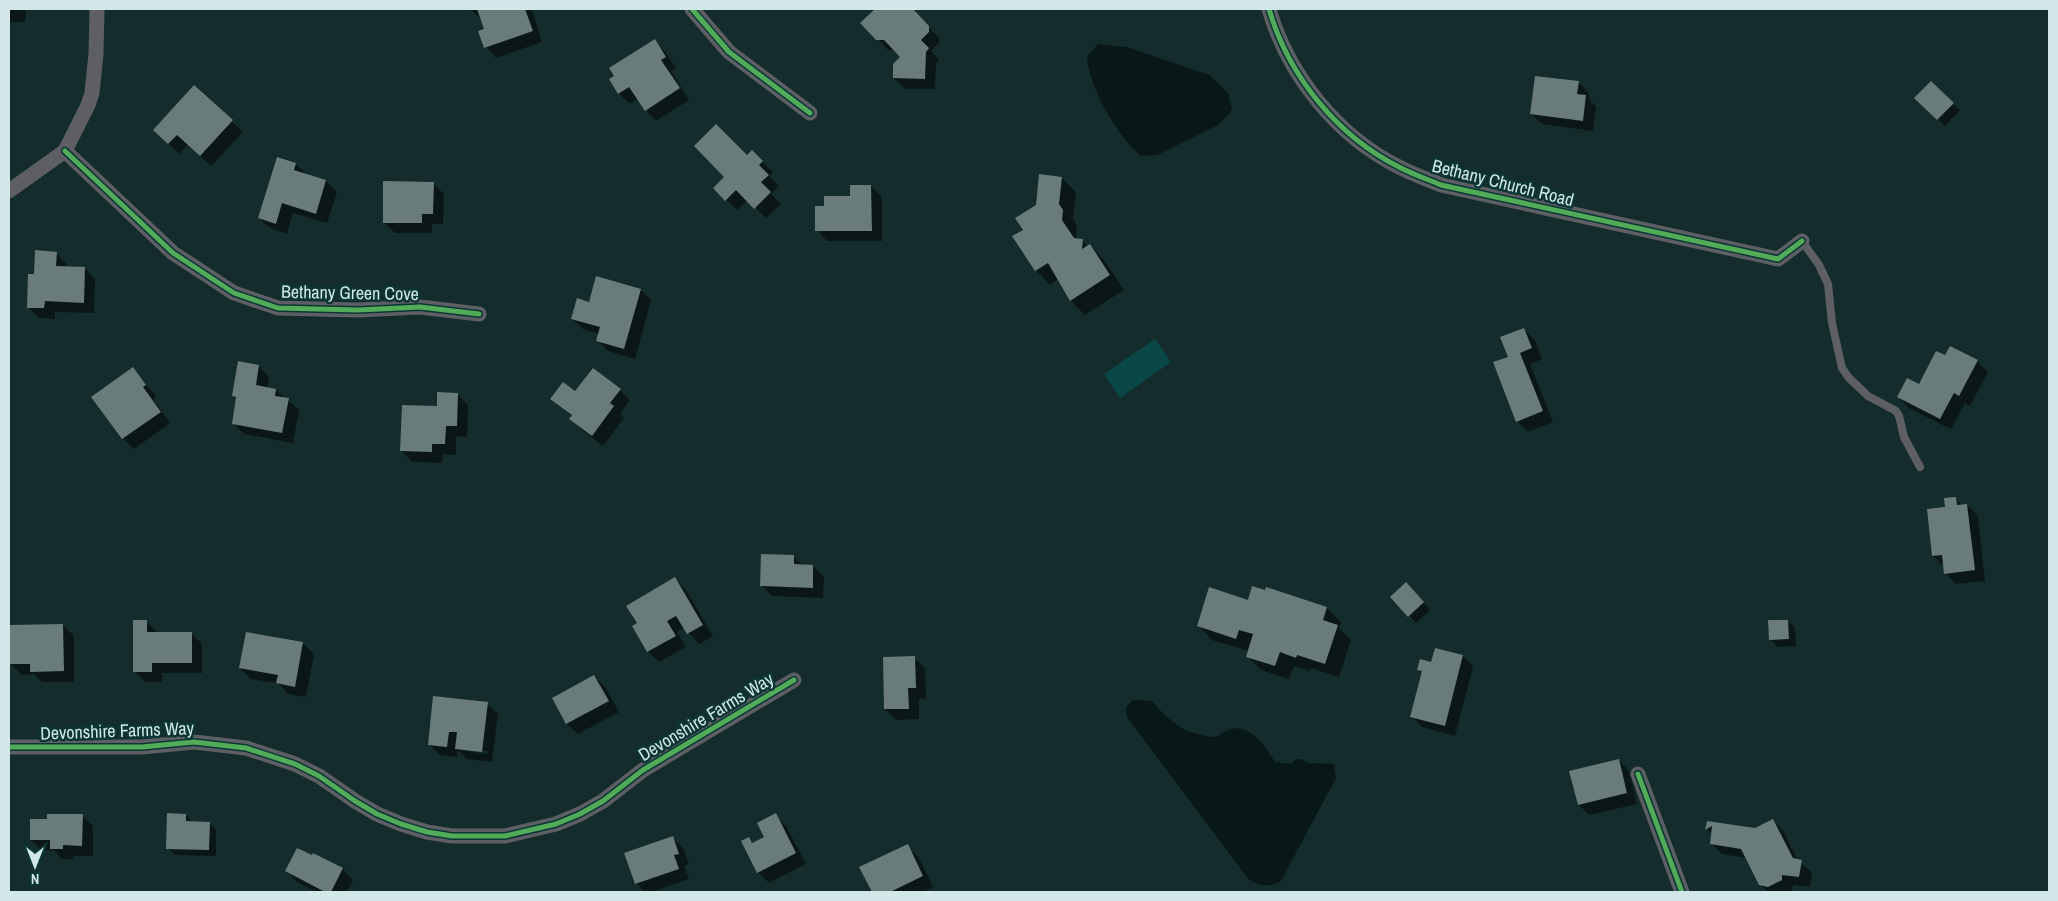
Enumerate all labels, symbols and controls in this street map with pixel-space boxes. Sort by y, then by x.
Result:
street label: Bethany Church Road [1430,153,1577,212]
street label: Bethany Green Cove [281,279,419,306]
street label: Devonshire Farms Way [633,666,779,767]
street label: Devonshire Farms Way [40,715,195,746]
north arrow [10,841,60,891]
text: N [31,870,39,888]

